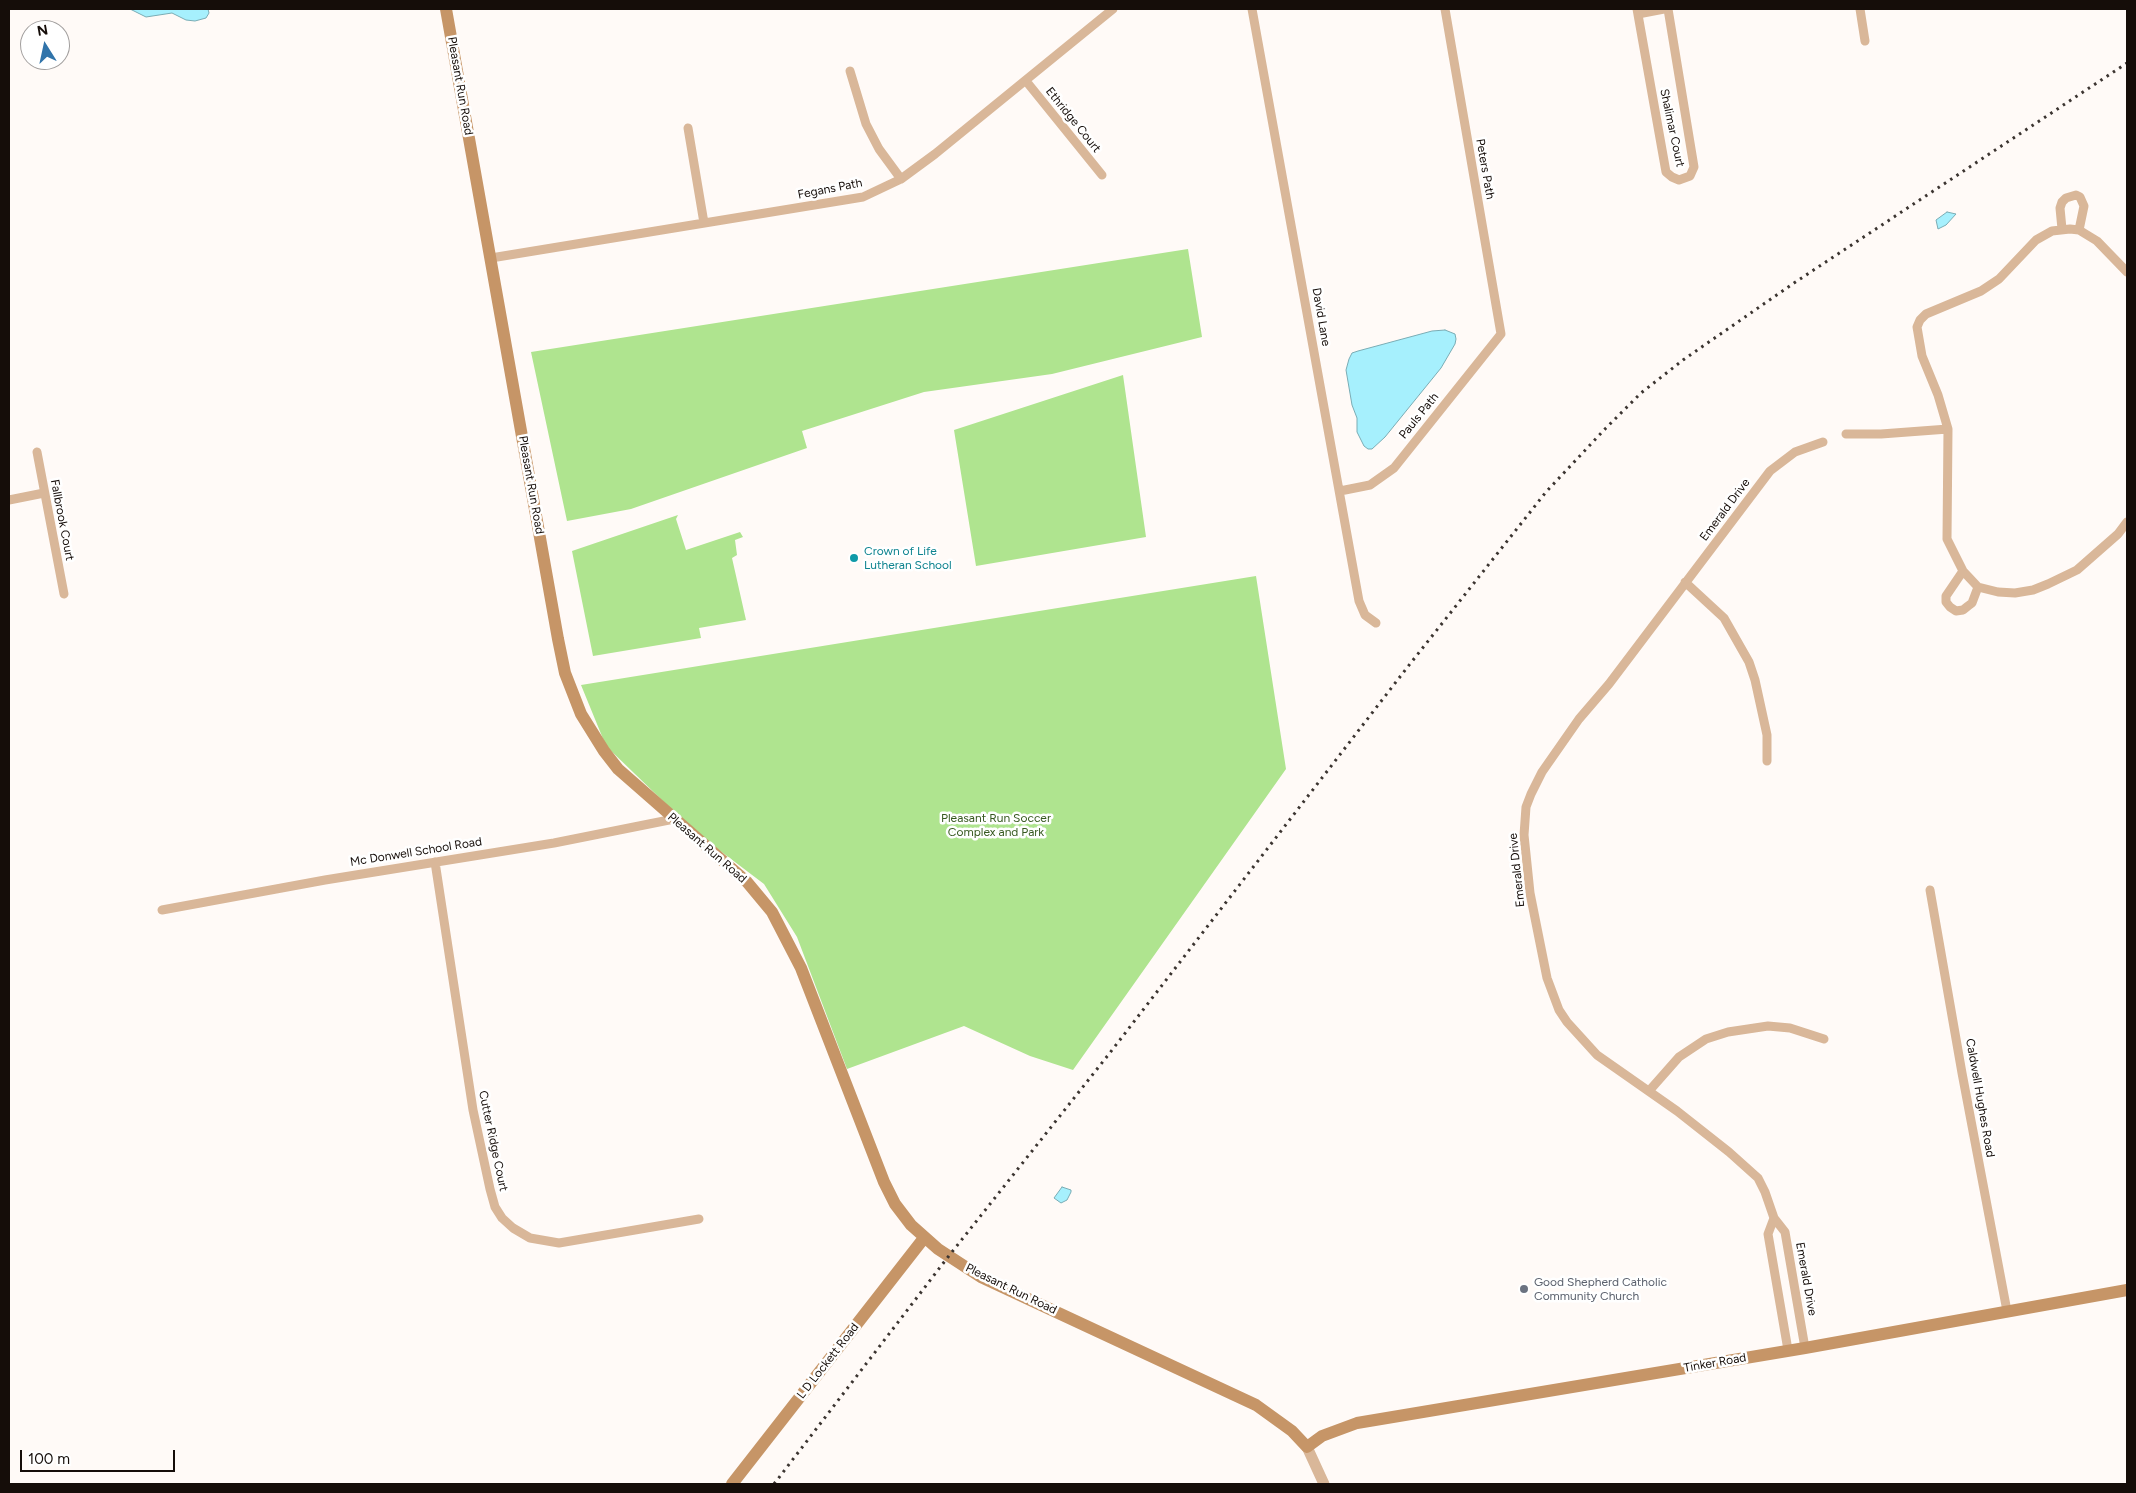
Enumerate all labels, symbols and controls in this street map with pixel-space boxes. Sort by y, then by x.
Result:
north arrow [20,20,70,70]
text: N [36,21,49,40]
street label: Pleasant Run Road [444,36,476,136]
street label: Ethridge Court [1042,85,1104,155]
street label: Shalimar Court [1657,87,1687,169]
street label: Peters Path [1473,138,1497,200]
street label: Fegans Path [796,176,864,202]
street label: David Lane [1309,287,1333,347]
street label: Pauls Path [1396,390,1442,442]
street label: Pleasant Run Road [515,435,547,535]
street label: Emerald Drive [1697,476,1753,544]
street label: Fallbrook Court [47,478,77,562]
place label: Crown of Life Lutheran School [864,544,952,572]
marker: Crown of Life Lutheran School [848,552,860,564]
street label: Pleasant Run Road [665,810,749,886]
park label: Pleasant Run Soccer Complex and Park [941,811,1051,839]
street label: Emerald Drive [1506,832,1528,908]
street label: Mc Donwell School Road [349,834,483,870]
street label: Caldwell Hughes Road [1962,1037,1998,1159]
street label: Cutter Ridge Court [475,1089,511,1193]
street label: Emerald Drive [1792,1241,1820,1317]
street label: Pleasant Run Road [963,1261,1059,1317]
place label: Good Shepherd Catholic Community Church [1534,1275,1667,1303]
marker: Good Shepherd Catholic Community Church [1518,1283,1530,1295]
street label: L D Lockett Road [794,1320,862,1402]
street label: Tinker Road [1683,1350,1747,1376]
scale bar [22,1440,178,1472]
text: 100 m [28,1450,70,1468]

